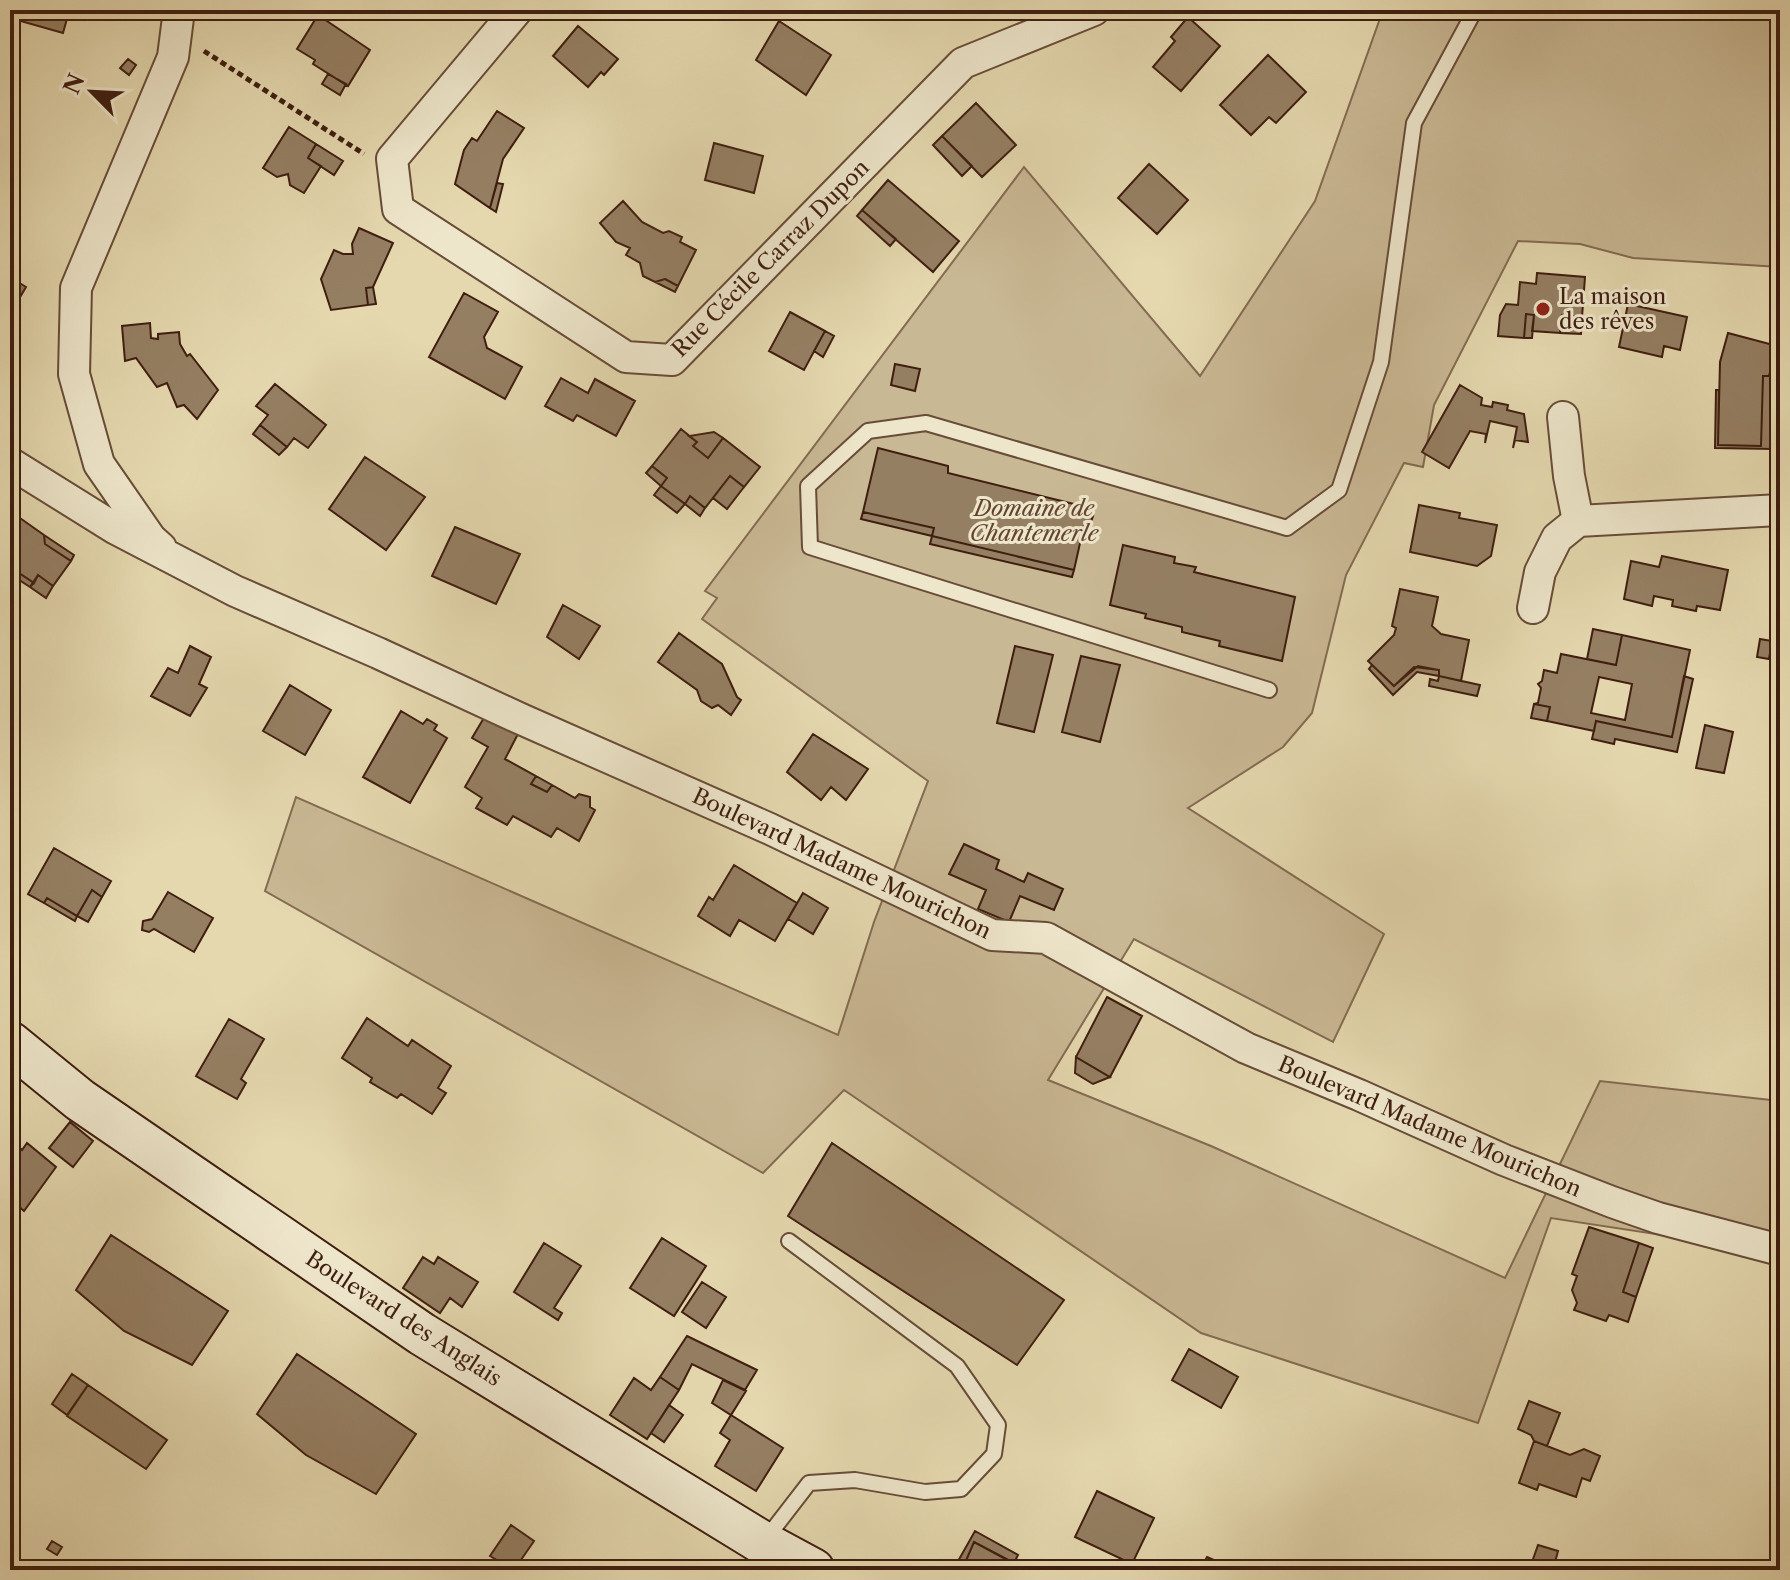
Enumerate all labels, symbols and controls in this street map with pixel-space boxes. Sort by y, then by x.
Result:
north arrow [52,52,132,132]
text: N [58,70,90,98]
street label: Rue Cécile Carraz Dupon [666,154,875,363]
place label: La maison des rêves [1559,283,1666,335]
marker: La maison des rêves [1534,300,1552,318]
park label: Domaine de Chantemerle [970,495,1100,547]
street label: Boulevard Madame Mourichon [688,782,996,945]
street label: Boulevard Madame Mourichon [1274,1050,1586,1203]
street label: Boulevard des Anglais [301,1245,507,1392]

